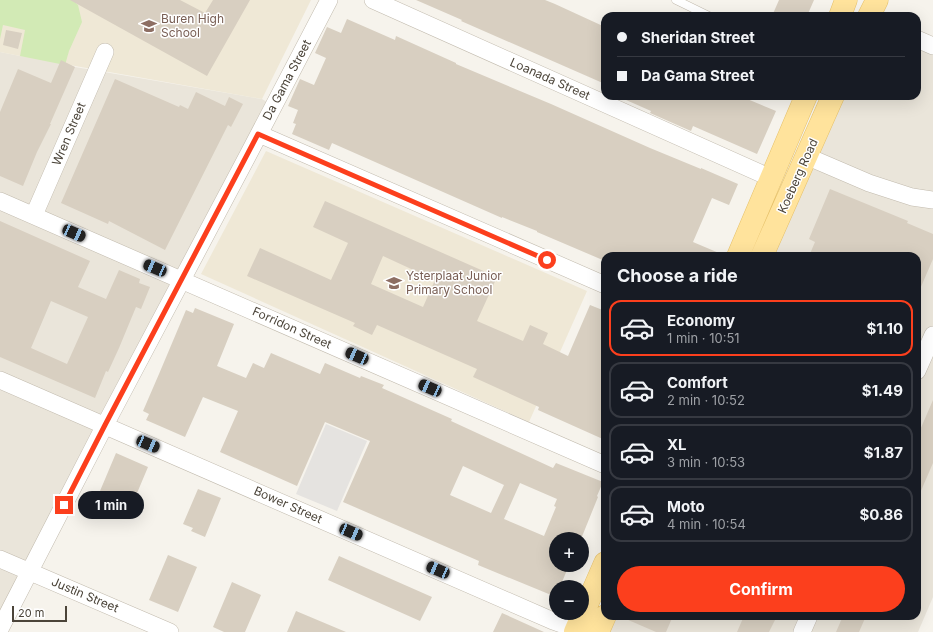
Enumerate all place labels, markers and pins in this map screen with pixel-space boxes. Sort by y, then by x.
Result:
place label: Buren High School [161,11,224,40]
school or university icon: Buren High School [140,17,158,35]
place label: Ysterplaat Junior Primary School [406,268,502,297]
school or university icon: Ysterplaat Junior Primary School [385,274,403,292]

